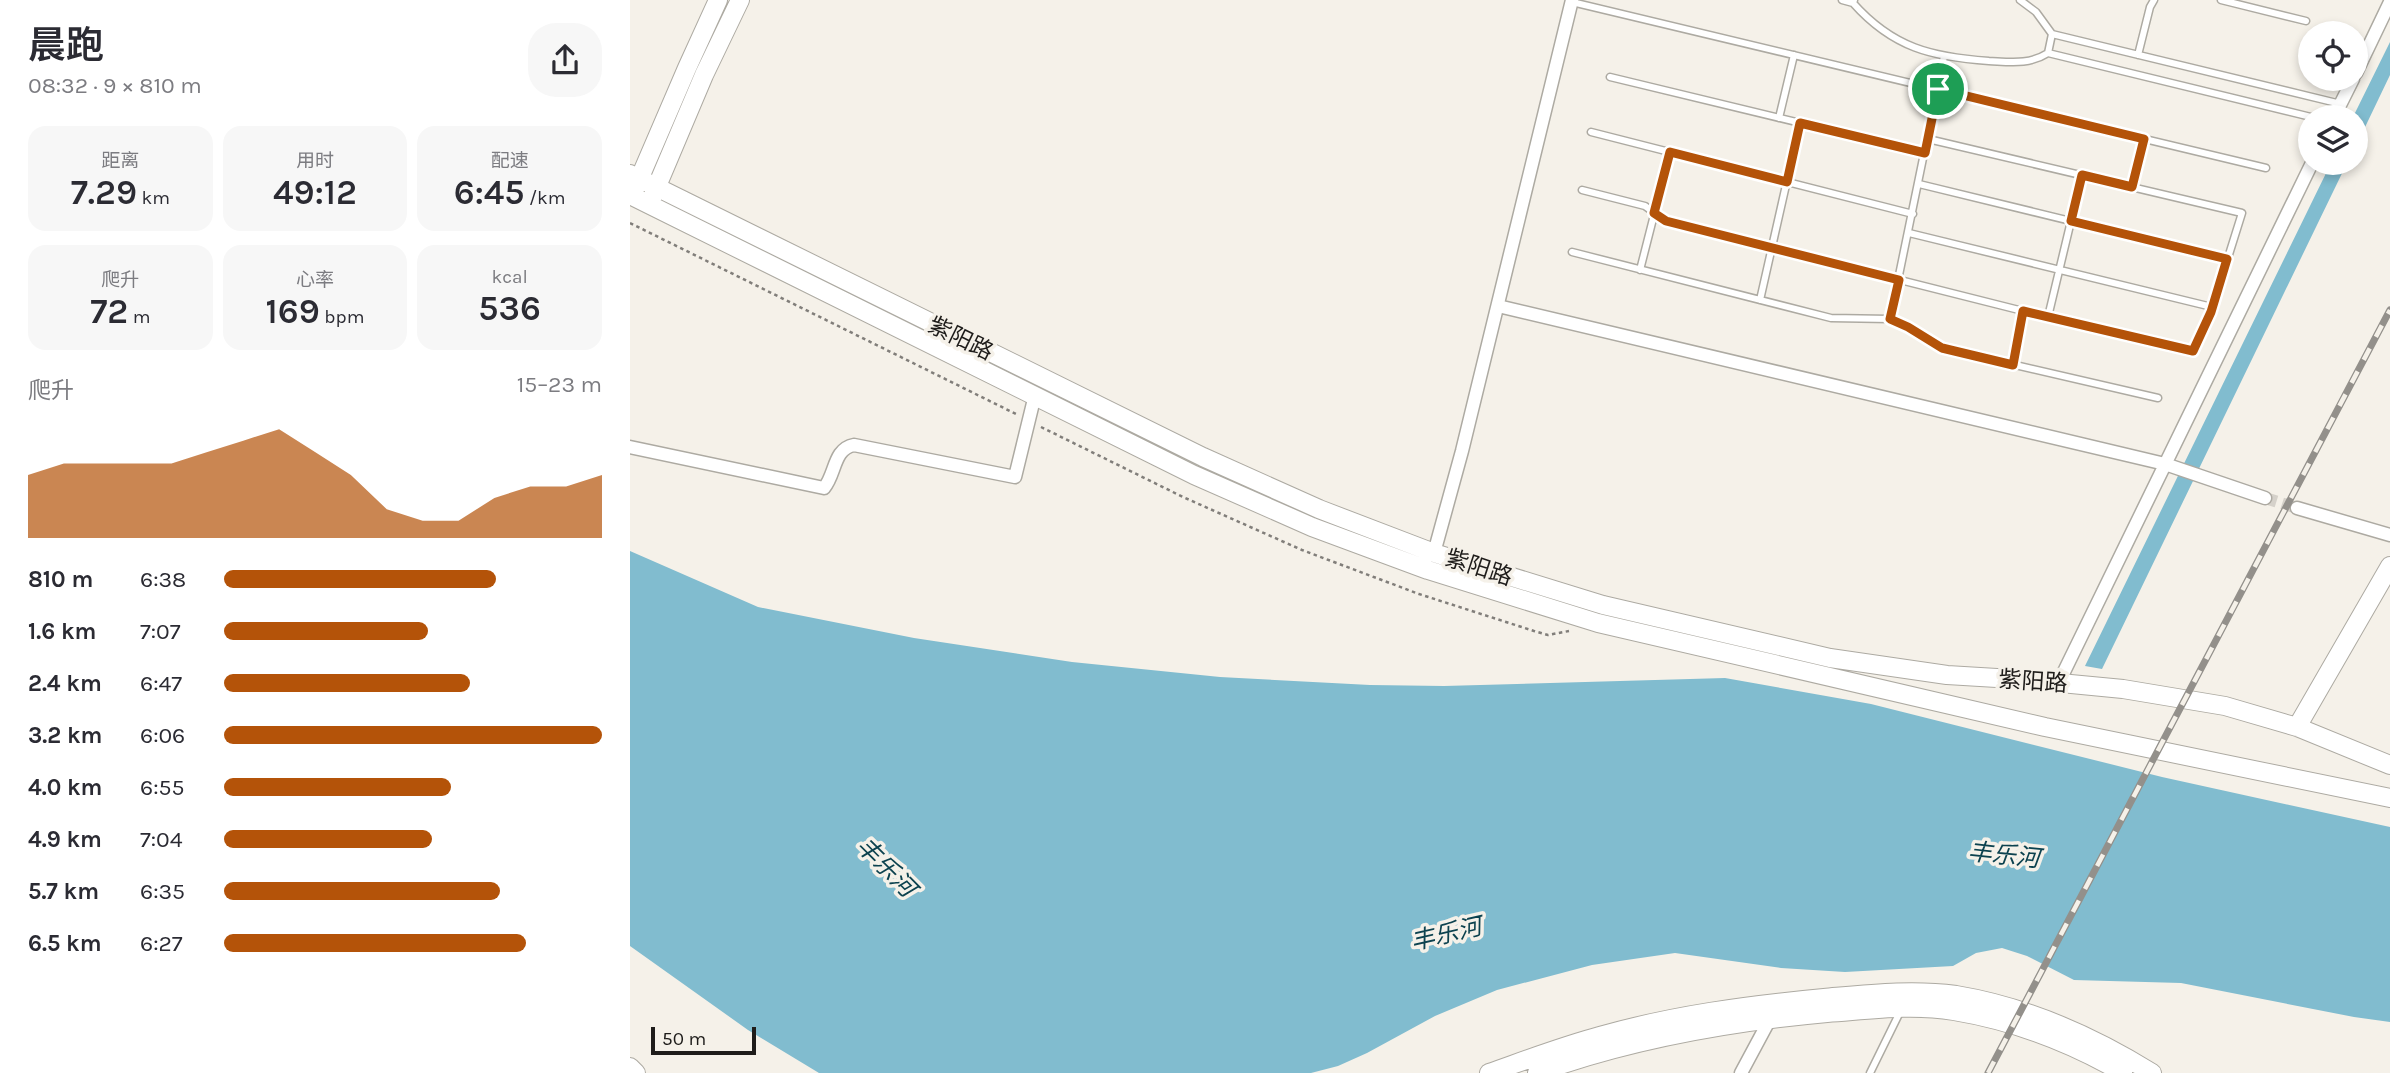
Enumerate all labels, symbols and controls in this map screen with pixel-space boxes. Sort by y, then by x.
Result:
map controls [2298,21,2368,175]
button: locate [2298,21,2368,91]
text: 晨跑 [28,23,104,68]
button: share [528,23,602,97]
pin [1908,59,1968,119]
icon: arrive [1919,70,1957,108]
text: 08:32 · 9 × 810 m [28,72,202,99]
button: layers [2298,105,2368,175]
text: 距离 [101,150,139,172]
text: 用时 [296,150,334,172]
text: 配速 [491,150,529,172]
text: 7.29 [71,172,137,213]
text: 49:12 [273,172,357,213]
text: 6:45 [454,172,524,213]
text: km [137,187,170,209]
text: /km [524,187,566,209]
text: kcal [492,266,528,288]
text: 爬升 [101,269,139,291]
text: 心率 [296,269,334,291]
text: 536 [478,288,541,329]
text: 72 [90,291,128,332]
text: 169 [266,291,320,332]
text: m [128,306,151,328]
text: bpm [320,306,364,328]
street label: 紫阳路 [924,311,998,366]
text: 15–23 m [517,371,602,398]
text: 爬升 [28,377,74,404]
street label: 紫阳路 [1442,544,1516,591]
text: 810 m [28,566,93,593]
text: 6:38 [140,566,186,593]
text: 1.6 km [28,618,96,645]
text: 7:07 [140,618,181,645]
street label: 紫阳路 [1998,666,2068,697]
text: 2.4 km [28,670,102,697]
text: 6:47 [140,670,182,697]
text: 3.2 km [28,722,102,749]
text: 6:06 [140,722,185,749]
text: 4.0 km [28,774,102,801]
text: 6:55 [140,774,184,801]
text: 4.9 km [28,826,102,853]
text: 7:04 [140,826,183,853]
water label: 丰乐河 [851,832,924,905]
water label: 丰乐河 [1967,837,2045,873]
text: 5.7 km [28,878,99,905]
text: 6:35 [140,878,185,905]
water label: 丰乐河 [1408,911,1488,956]
text: 6.5 km [28,930,102,957]
text: 6:27 [140,930,183,957]
scale bar [651,1024,756,1056]
text: 50 m [662,1028,706,1050]

